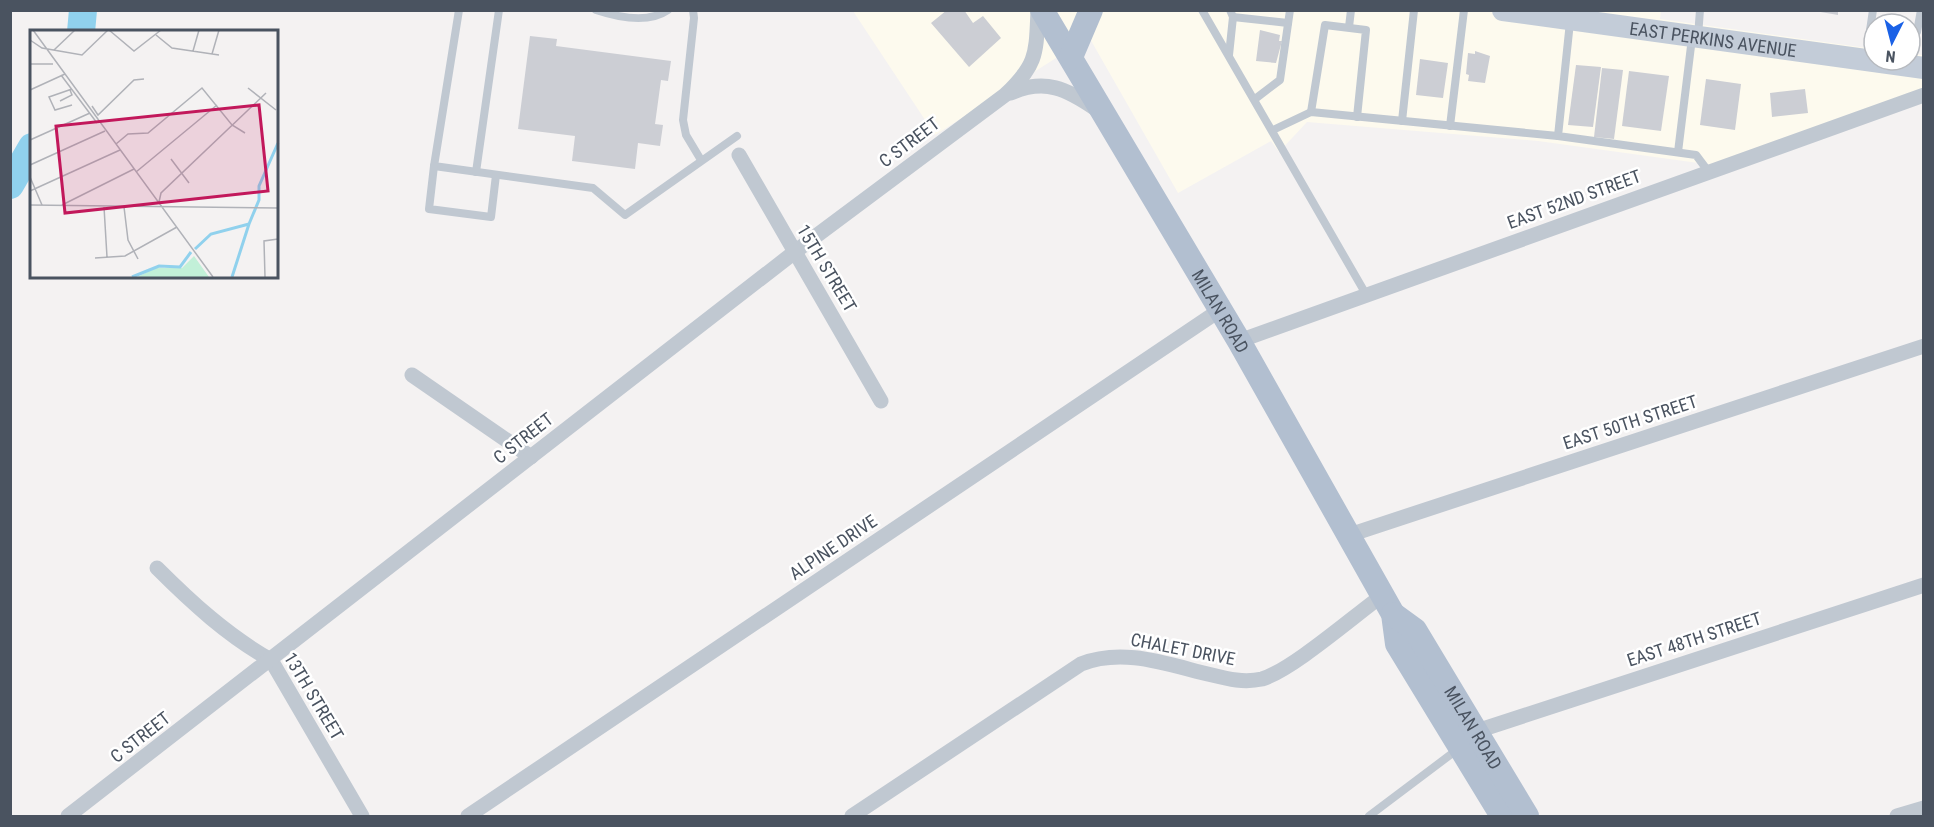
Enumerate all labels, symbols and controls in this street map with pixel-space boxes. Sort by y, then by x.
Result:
north arrow [1862,12,1922,72]
street label: EAST PERKINS AVENUE [1628,17,1798,61]
inset map [30,30,278,278]
text: N [1885,46,1896,66]
street label: C STREET [875,113,943,171]
street label: EAST 52ND STREET [1504,165,1644,233]
street label: 15TH STREET [793,221,861,315]
street label: MILAN ROAD [1188,265,1254,356]
street label: EAST 50TH STREET [1560,390,1700,454]
street label: C STREET [489,408,557,468]
street label: ALPINE DRIVE [785,510,881,584]
street label: EAST 48TH STREET [1624,607,1764,671]
street label: CHALET DRIVE [1129,629,1237,669]
street label: 13TH STREET [280,649,348,743]
street label: MILAN ROAD [1441,682,1507,773]
street label: C STREET [106,707,174,767]

